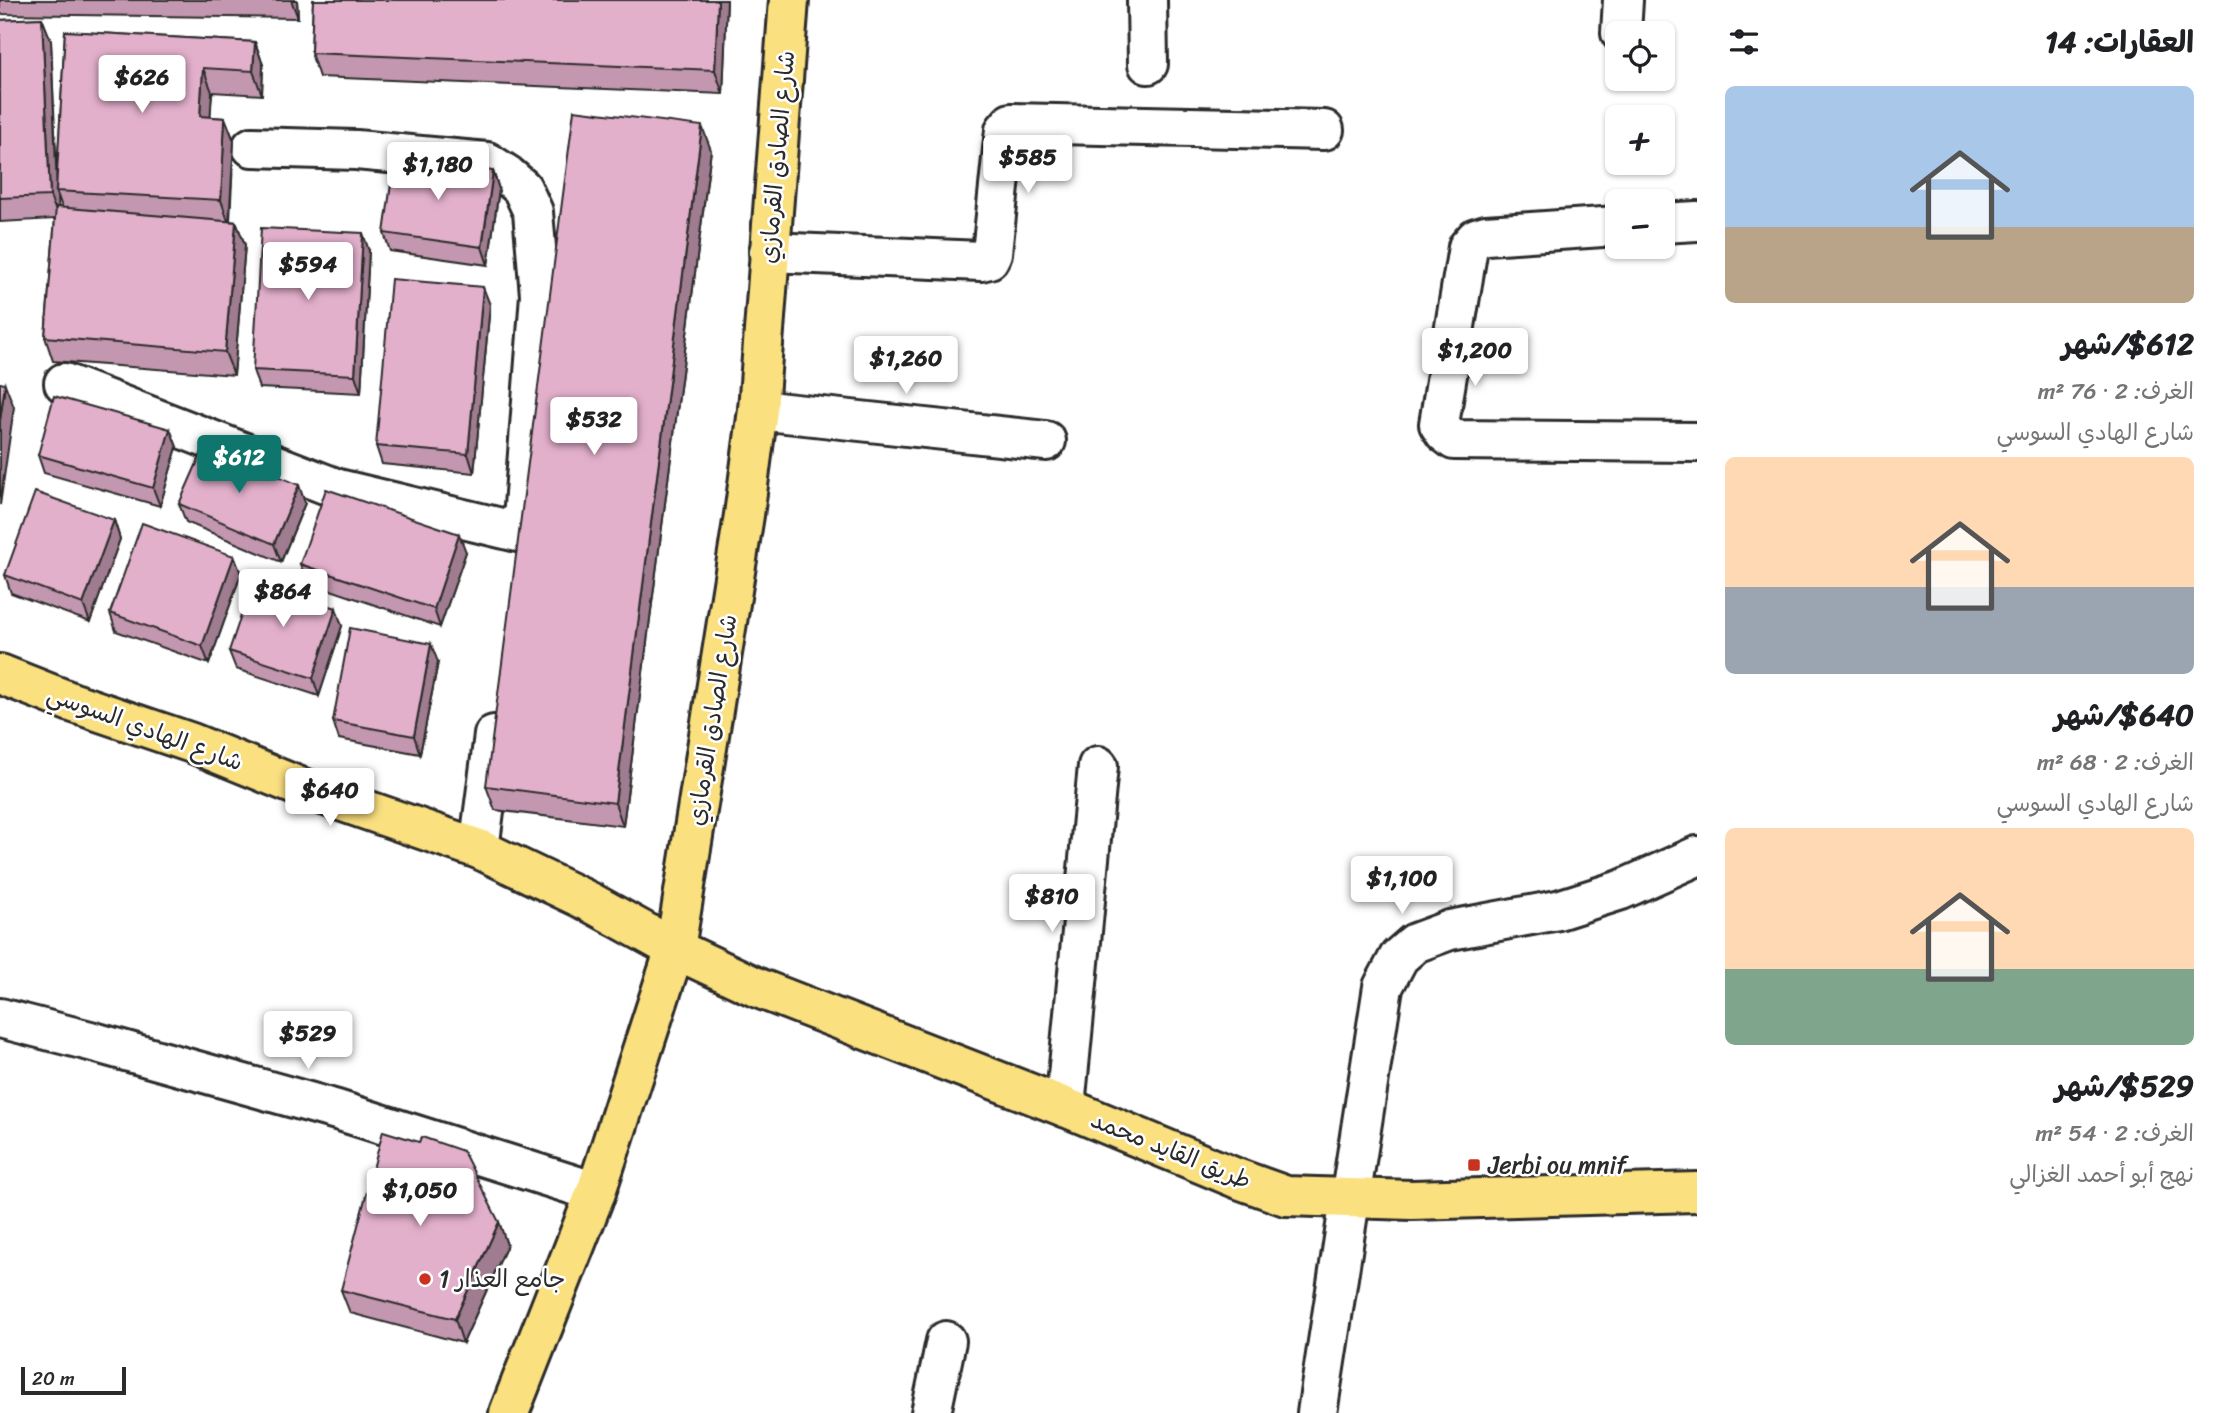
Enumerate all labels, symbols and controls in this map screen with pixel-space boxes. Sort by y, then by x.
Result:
text: العقارات: 14 [2045,15,2194,69]
map controls [1605,21,1675,259]
button: locate [1605,21,1675,91]
icon: filters [1725,23,1763,61]
street label: شارع الصادق القرمازي [747,49,807,265]
pin: $626 [101,55,183,115]
text: $626 [115,57,169,98]
button: + [1605,105,1675,175]
icon: home [1897,132,2023,258]
pin: $585 [987,136,1069,195]
text: $585 [999,137,1057,178]
pin: $1,180 [381,142,495,202]
text: $1,180 [403,144,473,185]
button: − [1605,189,1675,259]
pin: $594 [267,243,349,302]
text: $594 [279,244,337,285]
text: $612/شهر [2062,317,2194,371]
pin: $1,200 [1418,328,1532,388]
text: $1,200 [1438,330,1512,371]
pin: $1,260 [849,336,963,396]
text: $1,260 [870,338,942,379]
text: الغرف: 2 · 76 m² [2038,371,2194,412]
pin: $532 [553,398,635,457]
text: $532 [566,399,622,440]
text: شارع الهادي السوسي [1996,412,2194,453]
pin: $612 [198,435,280,495]
text: $612 [213,437,265,478]
icon: home [1897,503,2023,629]
pin: $864 [242,570,324,629]
text: $864 [255,571,311,612]
street label: شارع الصادق القرمازي [675,611,749,829]
street label: شارع الهادي السوسي [41,673,249,783]
text: $640/شهر [2054,688,2194,742]
text: الغرف: 2 · 68 m² [2037,742,2194,783]
pin: $640 [289,768,371,828]
text: $640 [301,770,359,811]
text: شارع الهادي السوسي [1996,783,2194,824]
pin: $1,100 [1345,856,1459,916]
text: $1,100 [1367,858,1437,899]
pin: $810 [1011,874,1093,934]
icon: home [1897,874,2023,1000]
text: $810 [1025,876,1079,917]
pin: $529 [267,1012,349,1071]
text: $529 [280,1013,336,1054]
text: $529/شهر [2055,1059,2194,1113]
street label: طريق القايد محمد [1084,1099,1258,1201]
text: الغرف: 2 · 54 m² [2036,1113,2194,1154]
place label: Jerbi ou mnif [1487,1144,1629,1186]
text: نهج أبو أحمد الغزالي [2009,1154,2194,1195]
marker: Jerbi ou mnif [1466,1157,1482,1173]
pin: $1,050 [363,1168,477,1228]
text: $1,050 [383,1170,457,1211]
place label: جامع العذار 1 [439,1258,565,1300]
marker: جامع العذار 1 [417,1271,433,1287]
text: 20 m [32,1362,75,1395]
scale bar [21,1364,126,1396]

